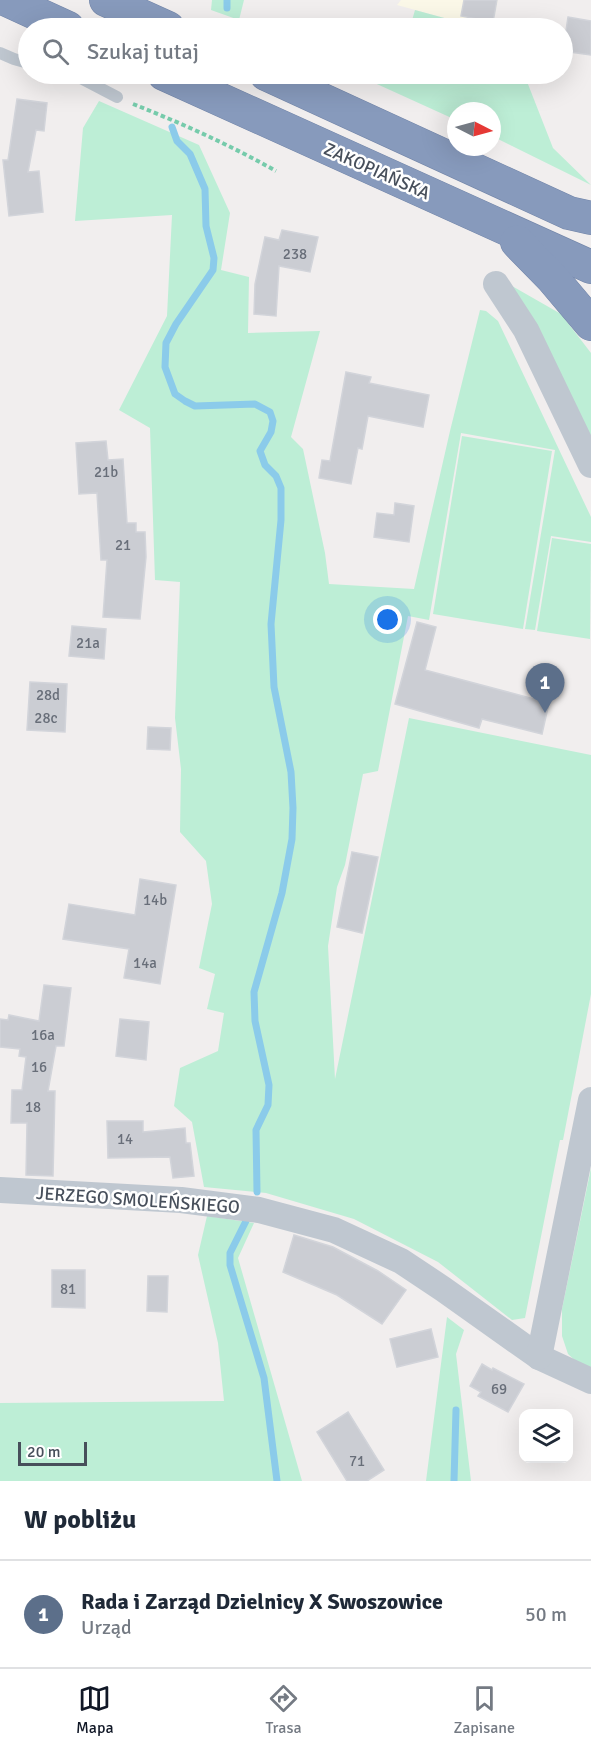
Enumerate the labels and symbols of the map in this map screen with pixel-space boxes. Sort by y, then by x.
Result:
north arrow [447,102,501,156]
street label: ZAKOPIAŃSKA [320,138,434,204]
house number: 238 [283,245,307,263]
house number: 21b [94,463,118,481]
house number: 21 [115,536,131,554]
your location [373,605,402,634]
house number: 21a [76,634,100,652]
pin: 1 [526,664,564,713]
house number: 28d [36,686,60,704]
house number: 28c [34,709,58,727]
house number: 14b [143,891,167,909]
house number: 14a [133,954,157,972]
house number: 16a [31,1026,55,1044]
house number: 16 [31,1058,47,1076]
house number: 18 [25,1098,41,1116]
house number: 14 [117,1130,133,1148]
street label: JERZEGO SMOLEŃSKIEGO [36,1182,240,1218]
house number: 81 [60,1280,76,1298]
house number: 69 [491,1380,507,1398]
scale bar [18,1439,87,1466]
house number: 71 [349,1452,365,1470]

